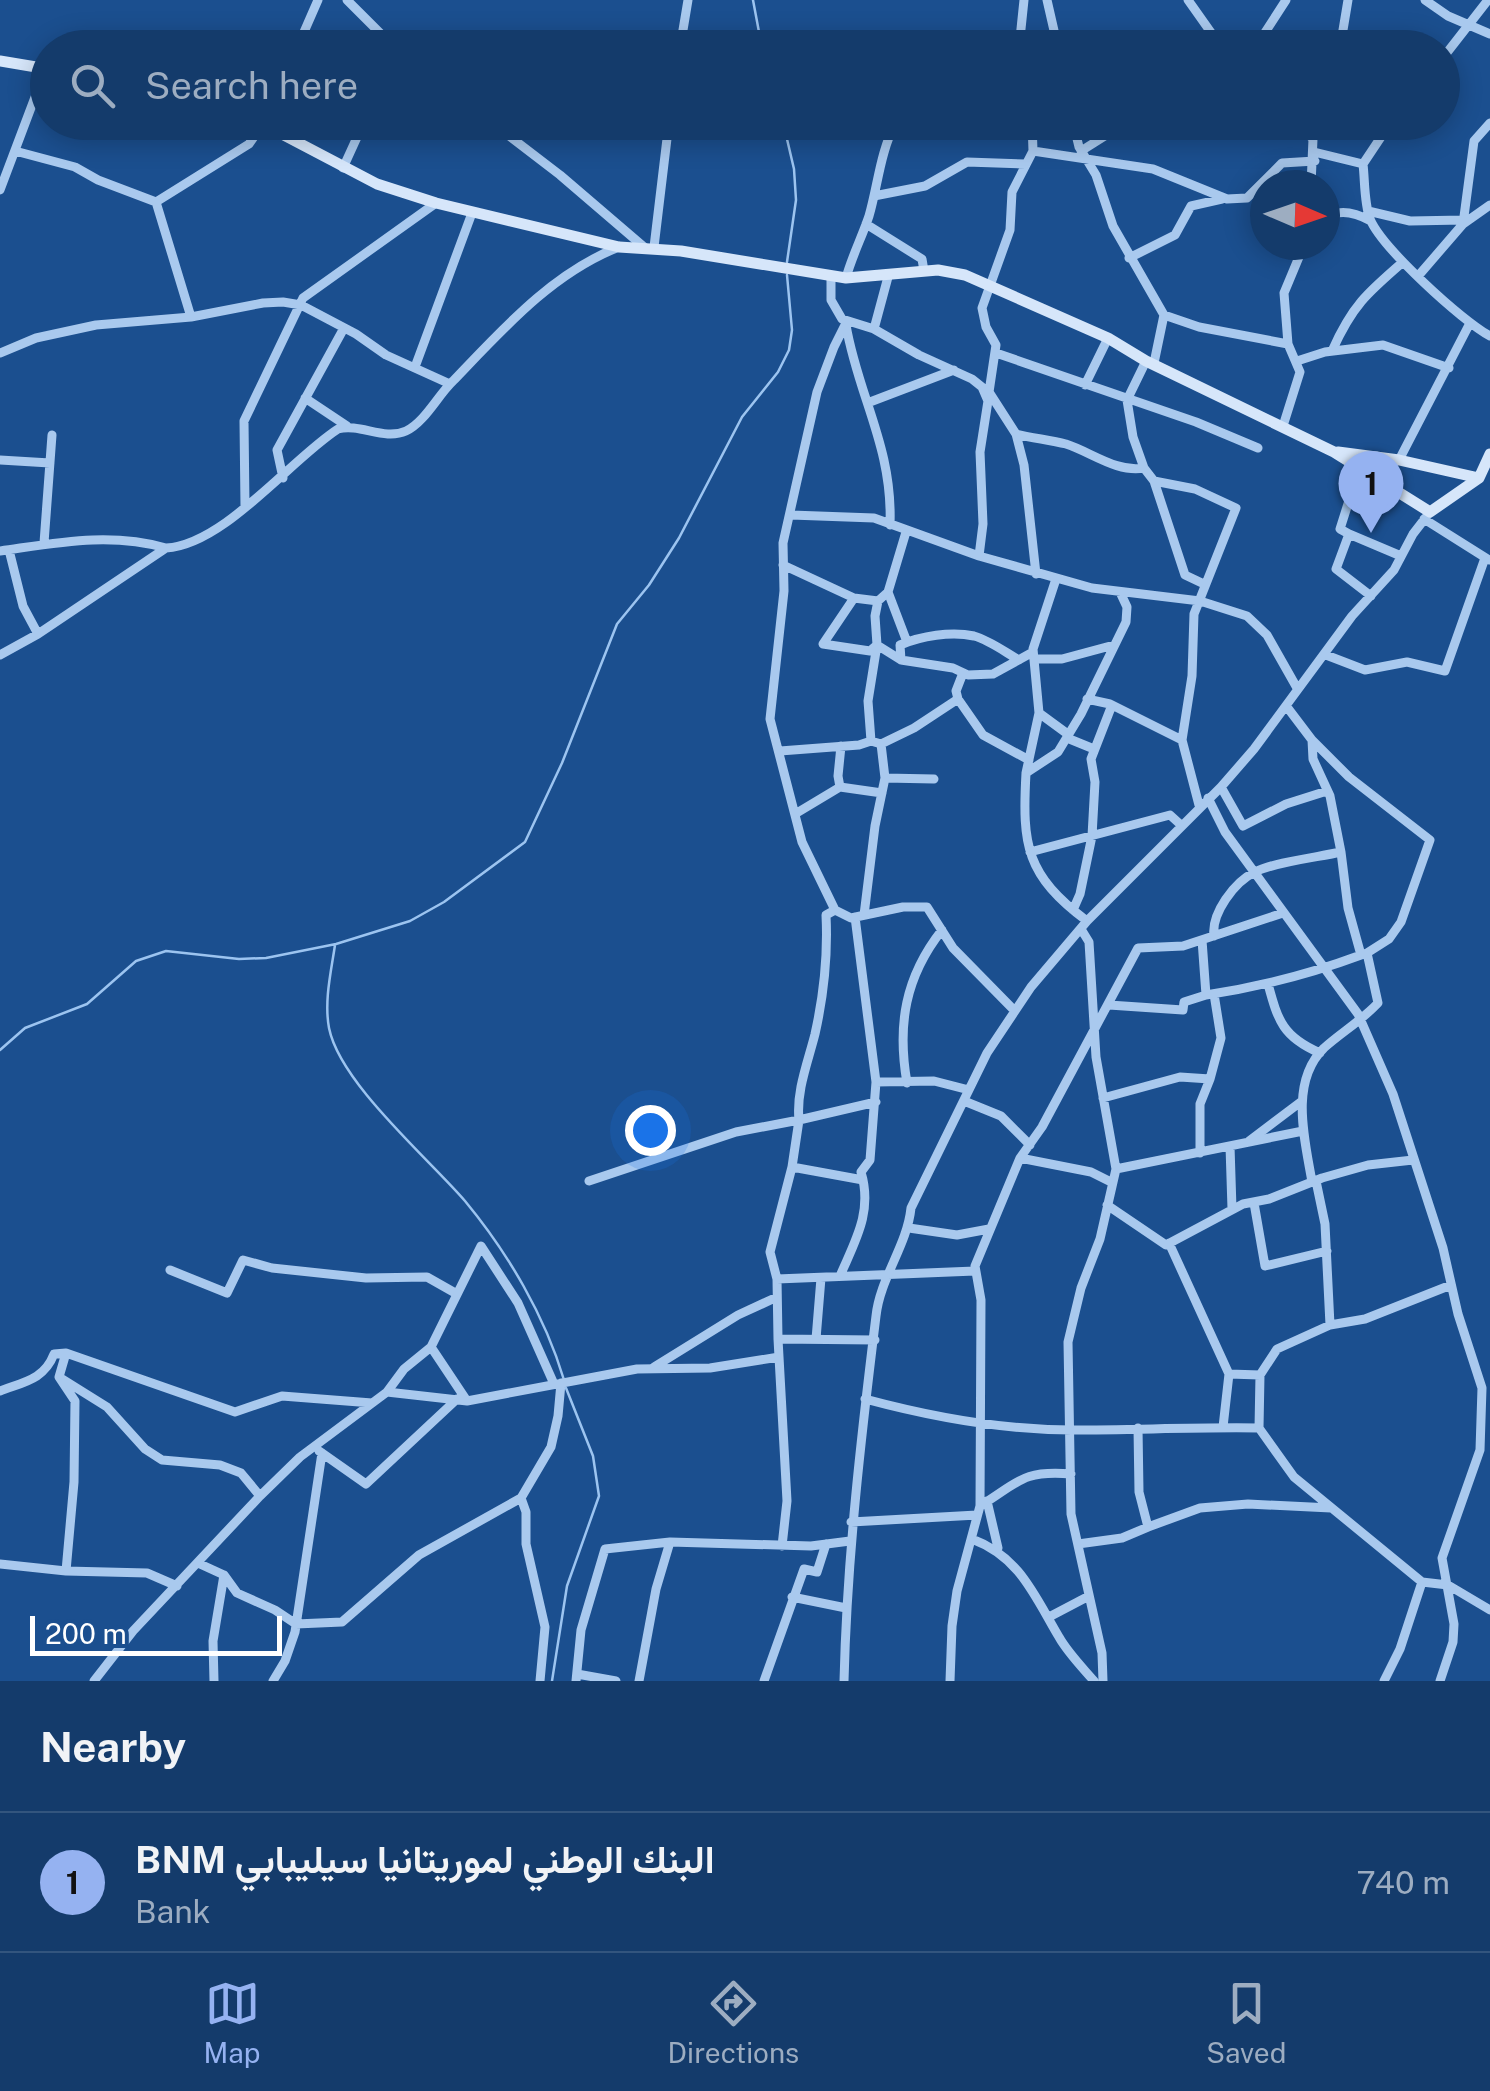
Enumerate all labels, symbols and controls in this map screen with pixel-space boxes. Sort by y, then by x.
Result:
search box [30,30,1460,140]
icon: search [65,58,120,113]
text: Search here [145,63,358,108]
north arrow [1250,170,1340,260]
pin: 1 [1338,450,1404,533]
your location [625,1105,676,1156]
scale bar [30,1611,282,1656]
text: 200 m [45,1617,127,1650]
text: Nearby [40,1722,186,1771]
text: BNM البنك الوطني لموريتانيا سيليبابي [135,1837,715,1882]
text: 1 [66,1864,79,1901]
text: 740 m [1356,1864,1450,1901]
text: Bank [135,1893,211,1930]
tab: Map [204,1976,260,2069]
tab: Directions [668,1976,799,2069]
tab: Saved [1206,1976,1286,2069]

